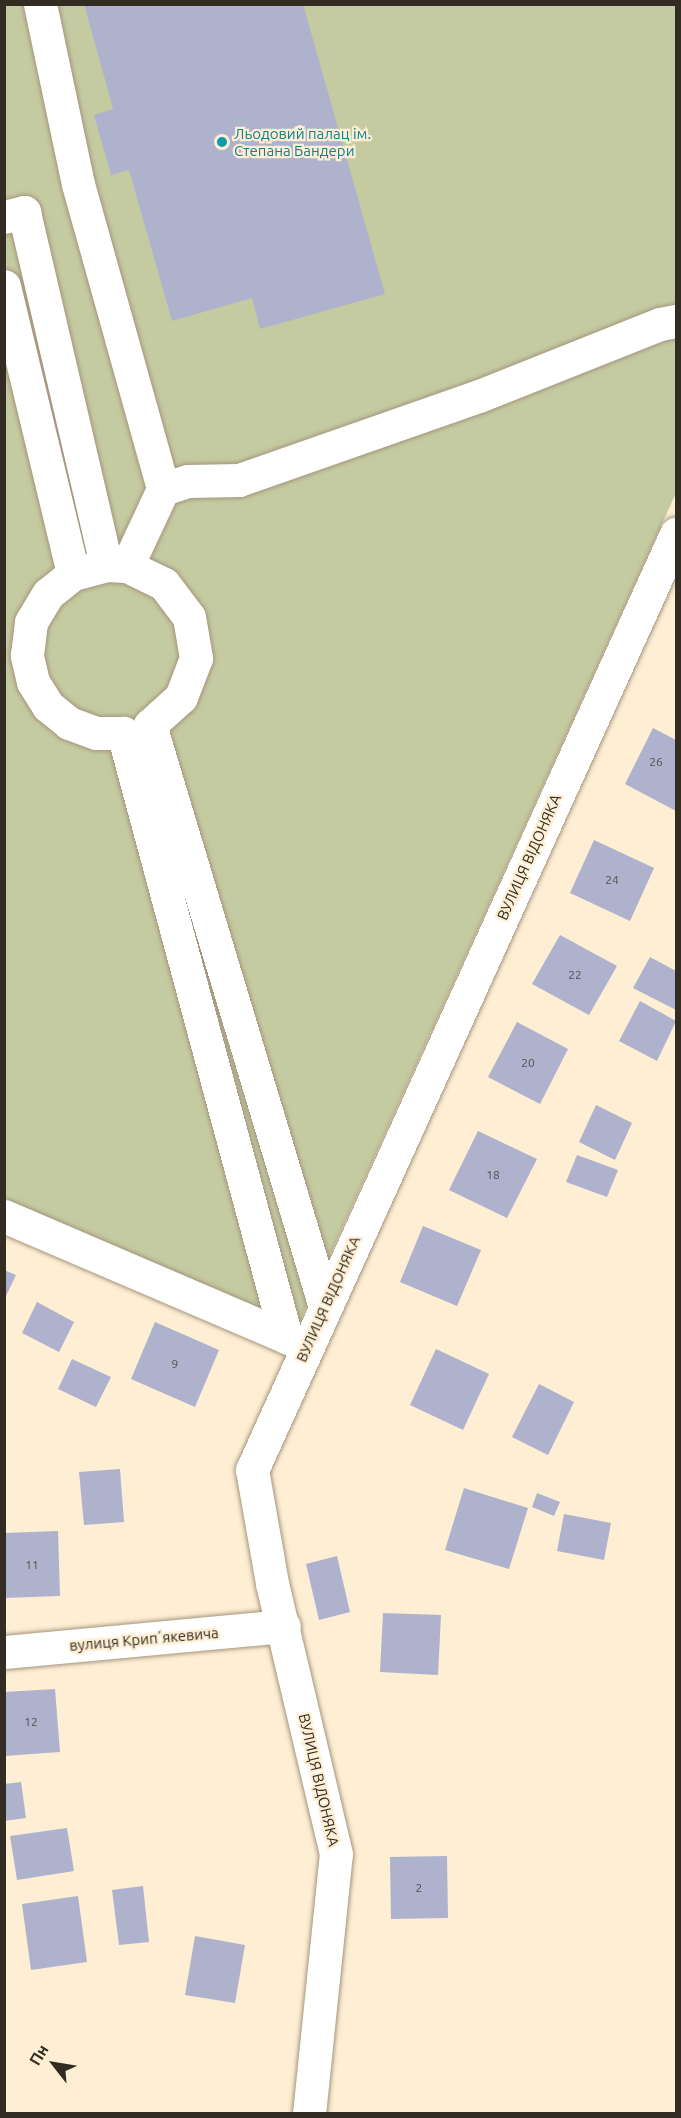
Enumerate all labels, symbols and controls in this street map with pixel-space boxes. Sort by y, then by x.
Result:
place label: Льодовий палац ім. Степана Бандери [234,124,371,159]
marker: Льодовий палац ім. Степана Бандери [215,135,229,149]
house number: 26 [649,755,663,769]
street label: ВУЛИЦЯ ВІДОНЯКА [493,791,565,923]
house number: 24 [605,873,619,887]
house number: 22 [568,968,582,982]
house number: 20 [521,1056,535,1070]
house number: 18 [486,1168,500,1182]
street label: ВУЛИЦЯ ВІДОНЯКА [292,1233,364,1365]
house number: 9 [172,1357,178,1371]
house number: 11 [25,1558,39,1572]
street label: вулиця Крипʼякевича [69,1624,219,1654]
street label: ВУЛИЦЯ ВІДОНЯКА [295,1712,343,1848]
house number: 12 [24,1715,38,1729]
house number: 2 [416,1881,422,1895]
north arrow [24,2034,84,2094]
text: Пн [25,2041,52,2068]

